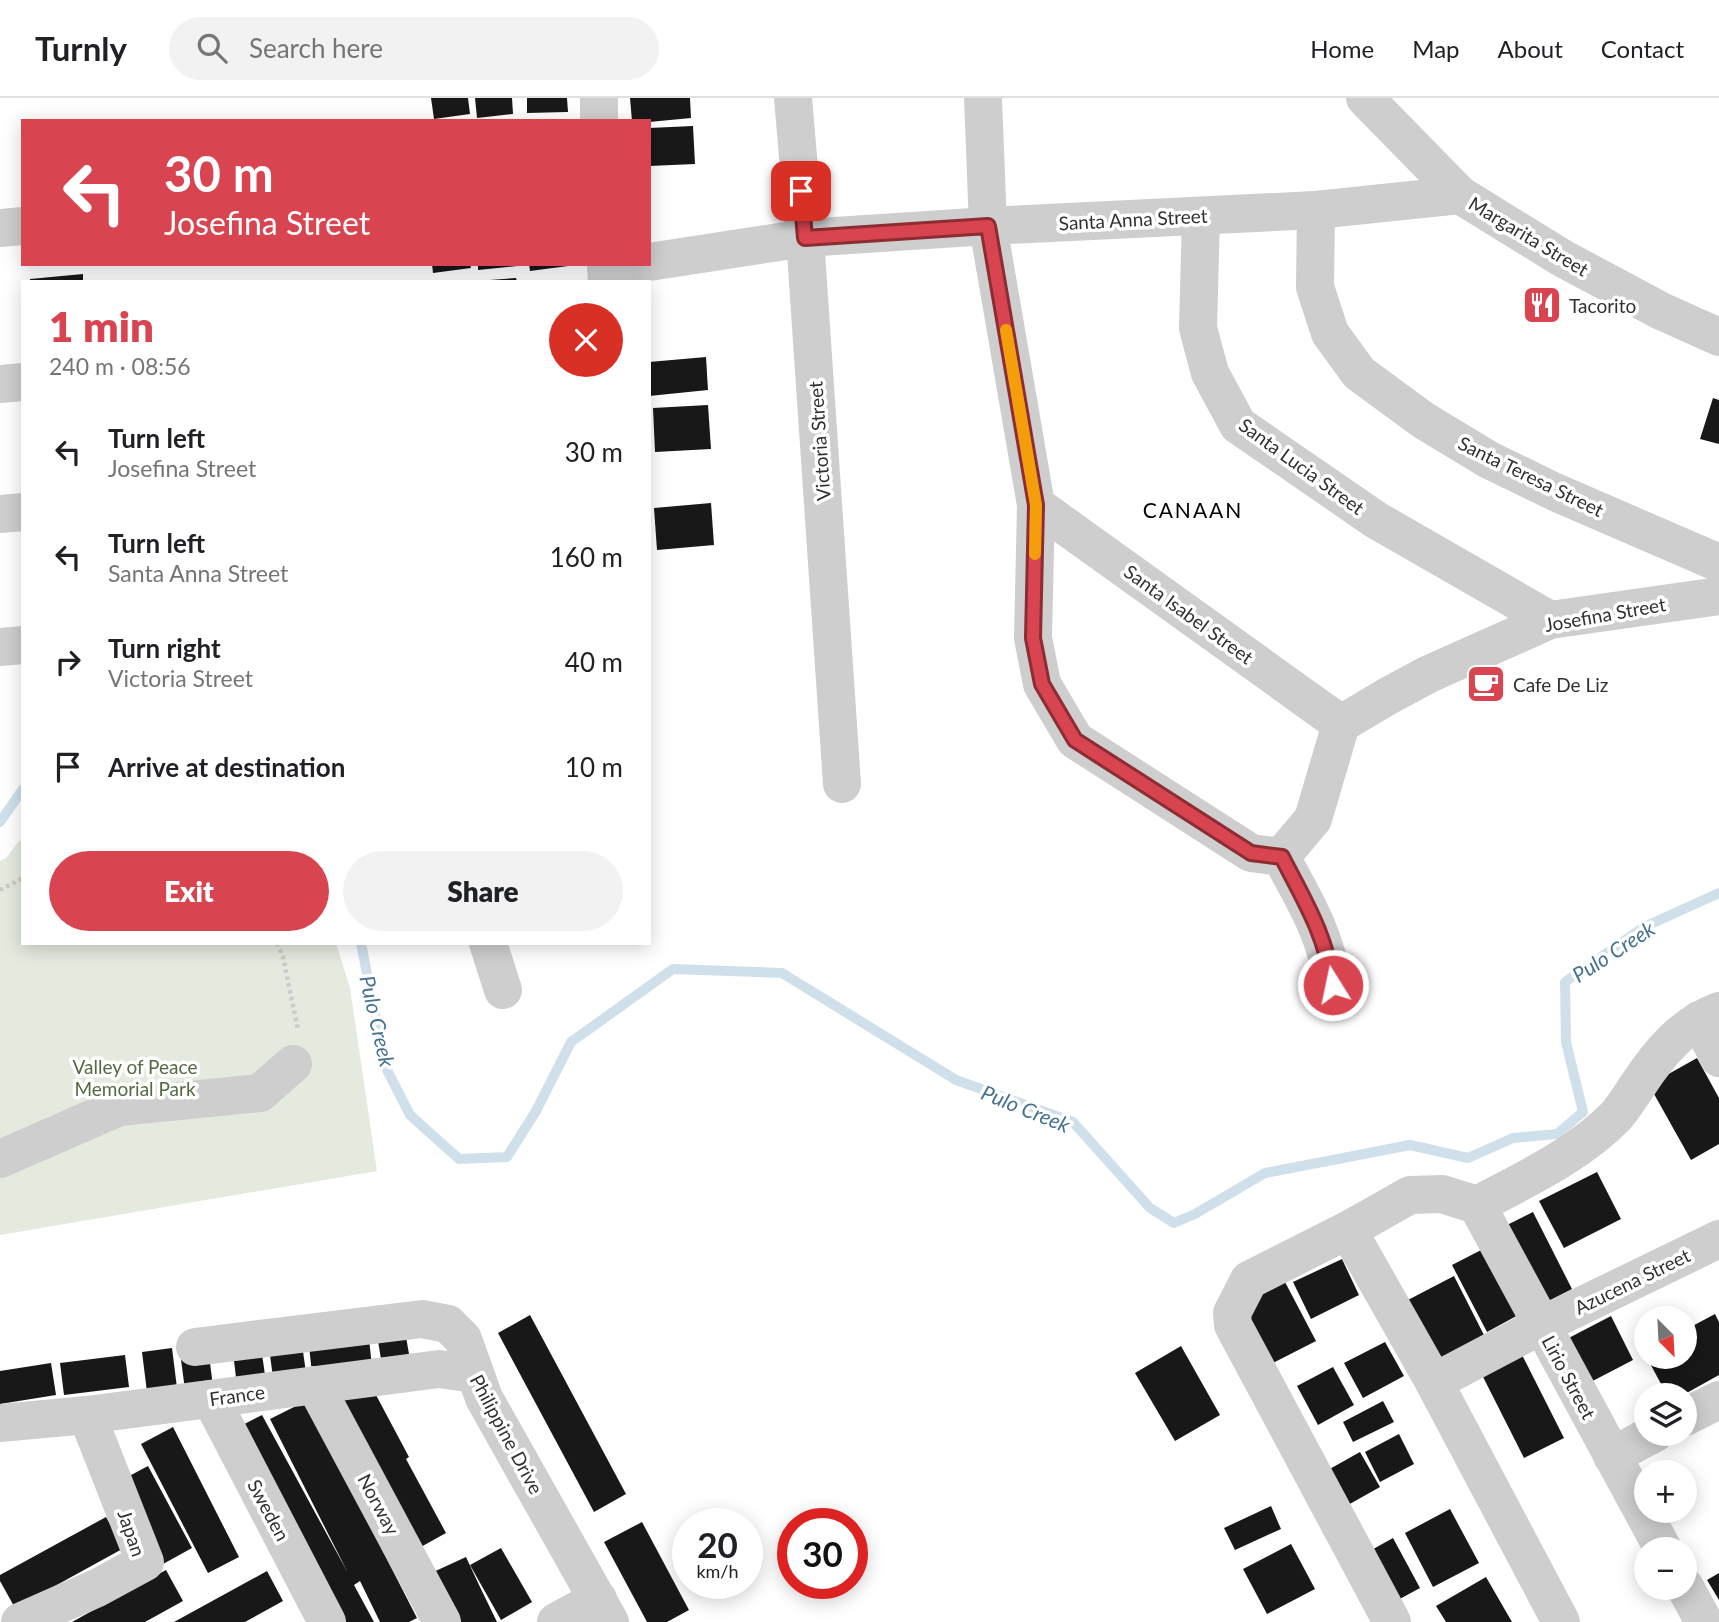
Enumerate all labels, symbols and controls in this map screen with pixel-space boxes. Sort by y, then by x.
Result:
search box [169,17,659,80]
text: Turnly [35,28,127,68]
icon: search [193,29,231,67]
text: Search here [249,32,383,64]
text: Home [1310,34,1374,63]
text: Map [1412,34,1460,63]
text: About [1498,34,1563,63]
text: Contact [1601,34,1684,63]
text: 30 m [164,144,274,202]
icon: left [49,147,140,238]
pin [771,161,831,221]
icon: arrive [782,172,820,210]
street label: Margarita Street [1465,191,1593,281]
text: Josefina Street [164,203,370,242]
street label: Santa Anna Street [1058,204,1208,234]
restaurant icon: Tacorito [1521,284,1563,326]
place label: Tacorito [1569,294,1636,317]
text: 1 min [49,301,154,351]
button: close [549,303,623,377]
text: 240 m · 08:56 [49,352,191,380]
street label: Victoria Street [803,380,835,502]
street label: Santa Lucia Street [1235,413,1369,519]
text: Turn left [108,422,205,454]
street label: Santa Teresa Street [1455,431,1608,521]
icon: left [49,433,87,471]
text: 30 m [565,436,623,468]
text: Josefina Street [108,454,256,482]
district label: CANAAN [1143,497,1243,522]
text: Turn left [108,527,205,559]
icon: left [49,538,87,576]
text: 160 m [550,541,623,573]
text: Santa Anna Street [108,559,288,587]
street label: Santa Isabel Street [1120,559,1258,669]
street label: Josefina Street [1543,592,1667,636]
text: Turn right [108,632,221,664]
icon: right [49,643,87,681]
text: 40 m [565,646,623,678]
cafe icon: Cafe De Liz [1465,663,1507,705]
text: Victoria Street [108,664,253,692]
place label: Cafe De Liz [1513,673,1608,696]
icon: arrive [49,748,87,786]
text: Arrive at destination [108,751,345,783]
text: 10 m [565,751,623,783]
button: Exit [49,851,329,931]
button: Share [343,851,623,931]
water label: Pulo Creek [1567,915,1660,987]
position arrow [1296,948,1370,1022]
water label: Pulo Creek [355,973,401,1070]
park label: Valley of Peace Memorial Park [73,1055,197,1100]
water label: Pulo Creek [978,1079,1075,1137]
street label: Azucena Street [1570,1243,1694,1319]
north arrow [1634,1306,1698,1368]
map controls [1634,1306,1697,1600]
street label: Lirio Street [1537,1331,1601,1423]
street label: Philippine Drive [466,1370,548,1498]
street label: France [208,1380,266,1410]
button: layers [1634,1383,1697,1446]
button: + [1634,1460,1697,1523]
street label: Norway [353,1470,405,1539]
street label: Sweden [243,1475,295,1545]
street label: Japan [113,1507,151,1559]
speed limit sign: 30 [777,1508,868,1599]
text: 20 [697,1523,738,1565]
button: − [1634,1537,1697,1600]
text: km/h [696,1560,739,1582]

